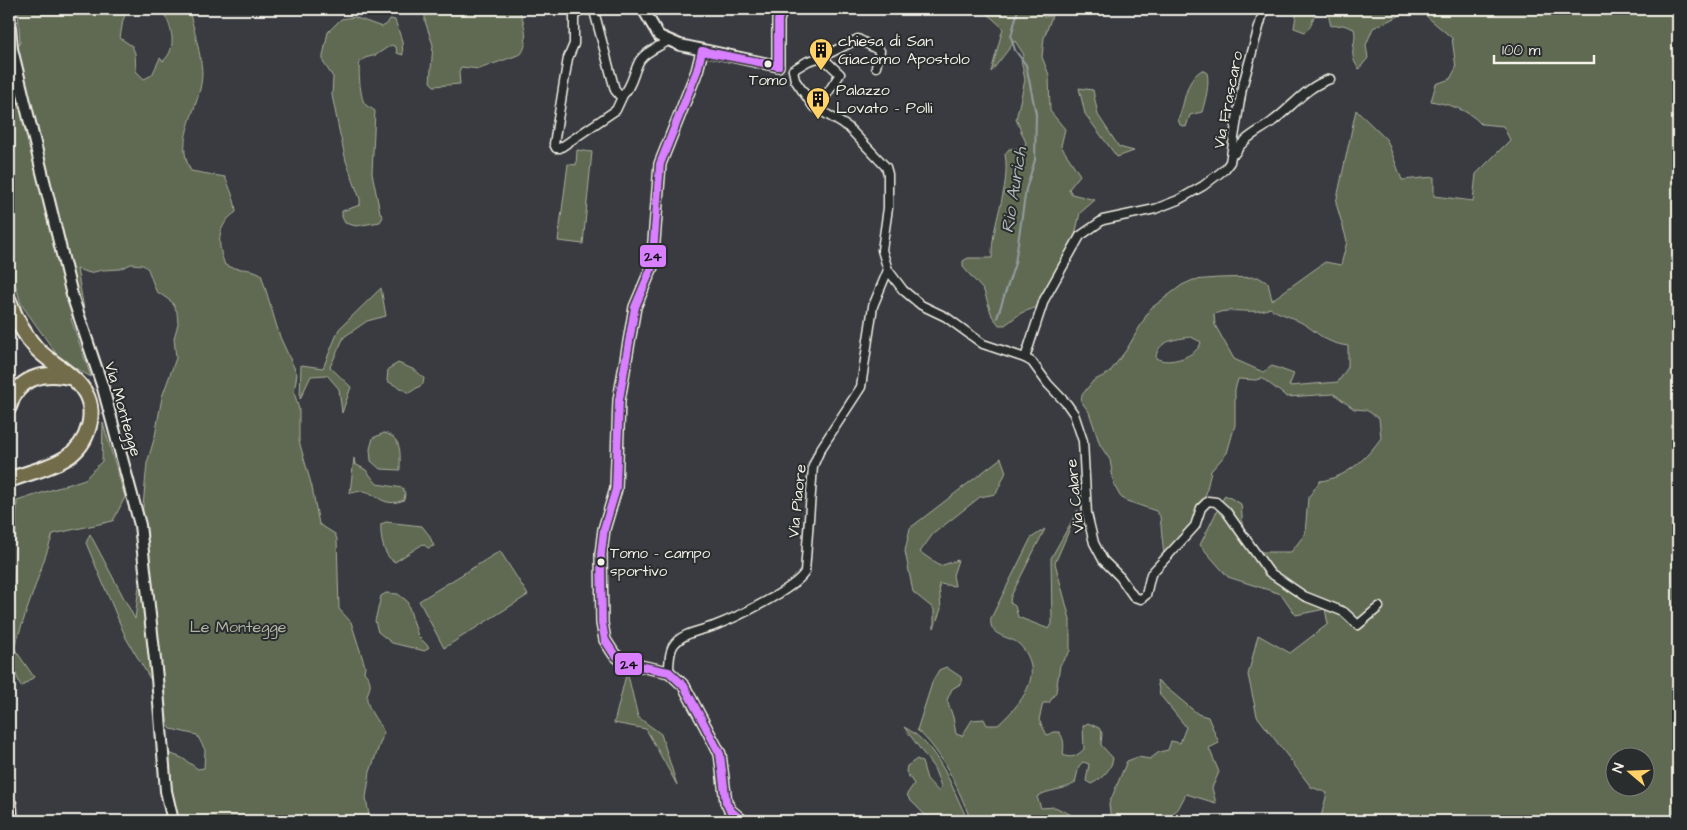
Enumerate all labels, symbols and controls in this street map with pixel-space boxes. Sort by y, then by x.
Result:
place label: chiesa di San Giacomo Apostolo [838,30,970,70]
scale bar [1494,32,1594,64]
building icon: chiesa di San Giacomo Apostolo [808,37,834,71]
text: 100 m [1502,40,1541,61]
street label: Via Frascaro [1208,49,1248,151]
marker: Tomo [763,59,773,69]
place label: Tomo [749,70,788,91]
place label: Palazzo Lovato - Polli [836,79,933,119]
building icon: Palazzo Lovato - Polli [805,86,831,120]
water label: Rio Aurich [995,144,1033,235]
line badge: 24 [639,244,667,268]
text: 24 [643,247,662,267]
street label: Via Montegge [98,359,147,460]
street label: Via Calare [1060,457,1090,534]
street label: Via Piaore [782,463,812,539]
place label: Tomo - campo sportivo [610,543,711,582]
marker: Tomo - campo sportivo [596,557,606,567]
park label: Le Montegge [190,616,287,639]
line badge: 24 [614,652,643,676]
text: 24 [619,655,638,675]
north arrow [1604,748,1654,798]
text: N [1608,760,1630,776]

